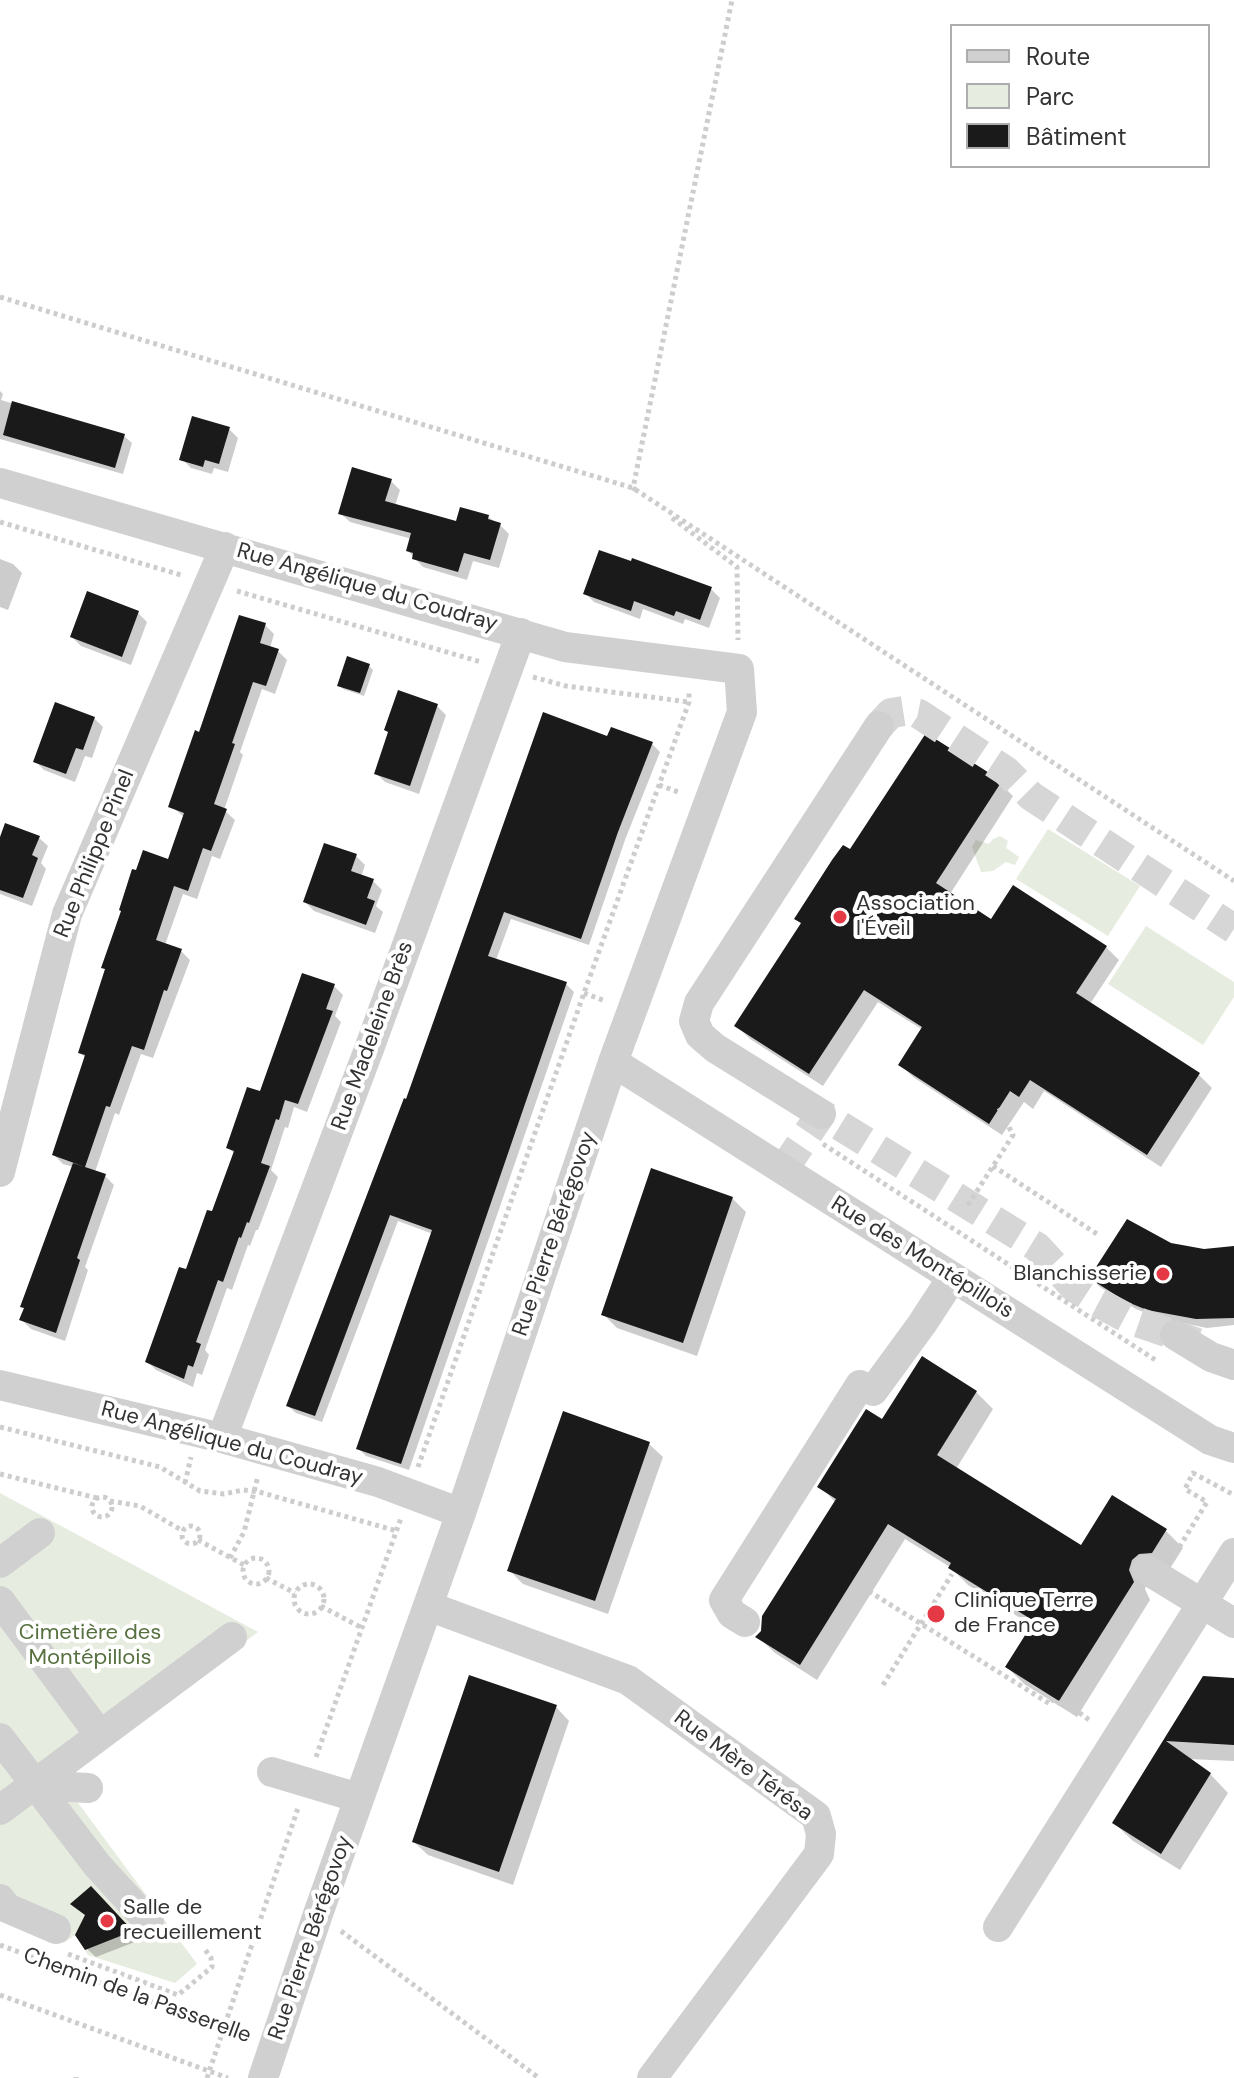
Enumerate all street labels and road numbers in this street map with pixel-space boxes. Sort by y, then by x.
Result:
street label: Rue Angélique du Coudray [234,538,500,638]
street label: Rue Philippe Pinel [49,766,141,942]
street label: Rue Madeleine Brès [327,938,419,1134]
street label: Rue Pierre Bérégovoy [508,1128,602,1340]
street label: Rue des Montépillois [826,1191,1018,1325]
street label: Rue Angélique du Coudray [98,1396,366,1492]
street label: Rue Mère Térésa [668,1705,818,1827]
street label: Rue Pierre Bérégovoy [264,1832,358,2044]
street label: Chemin de la Passerelle [19,1942,255,2050]

